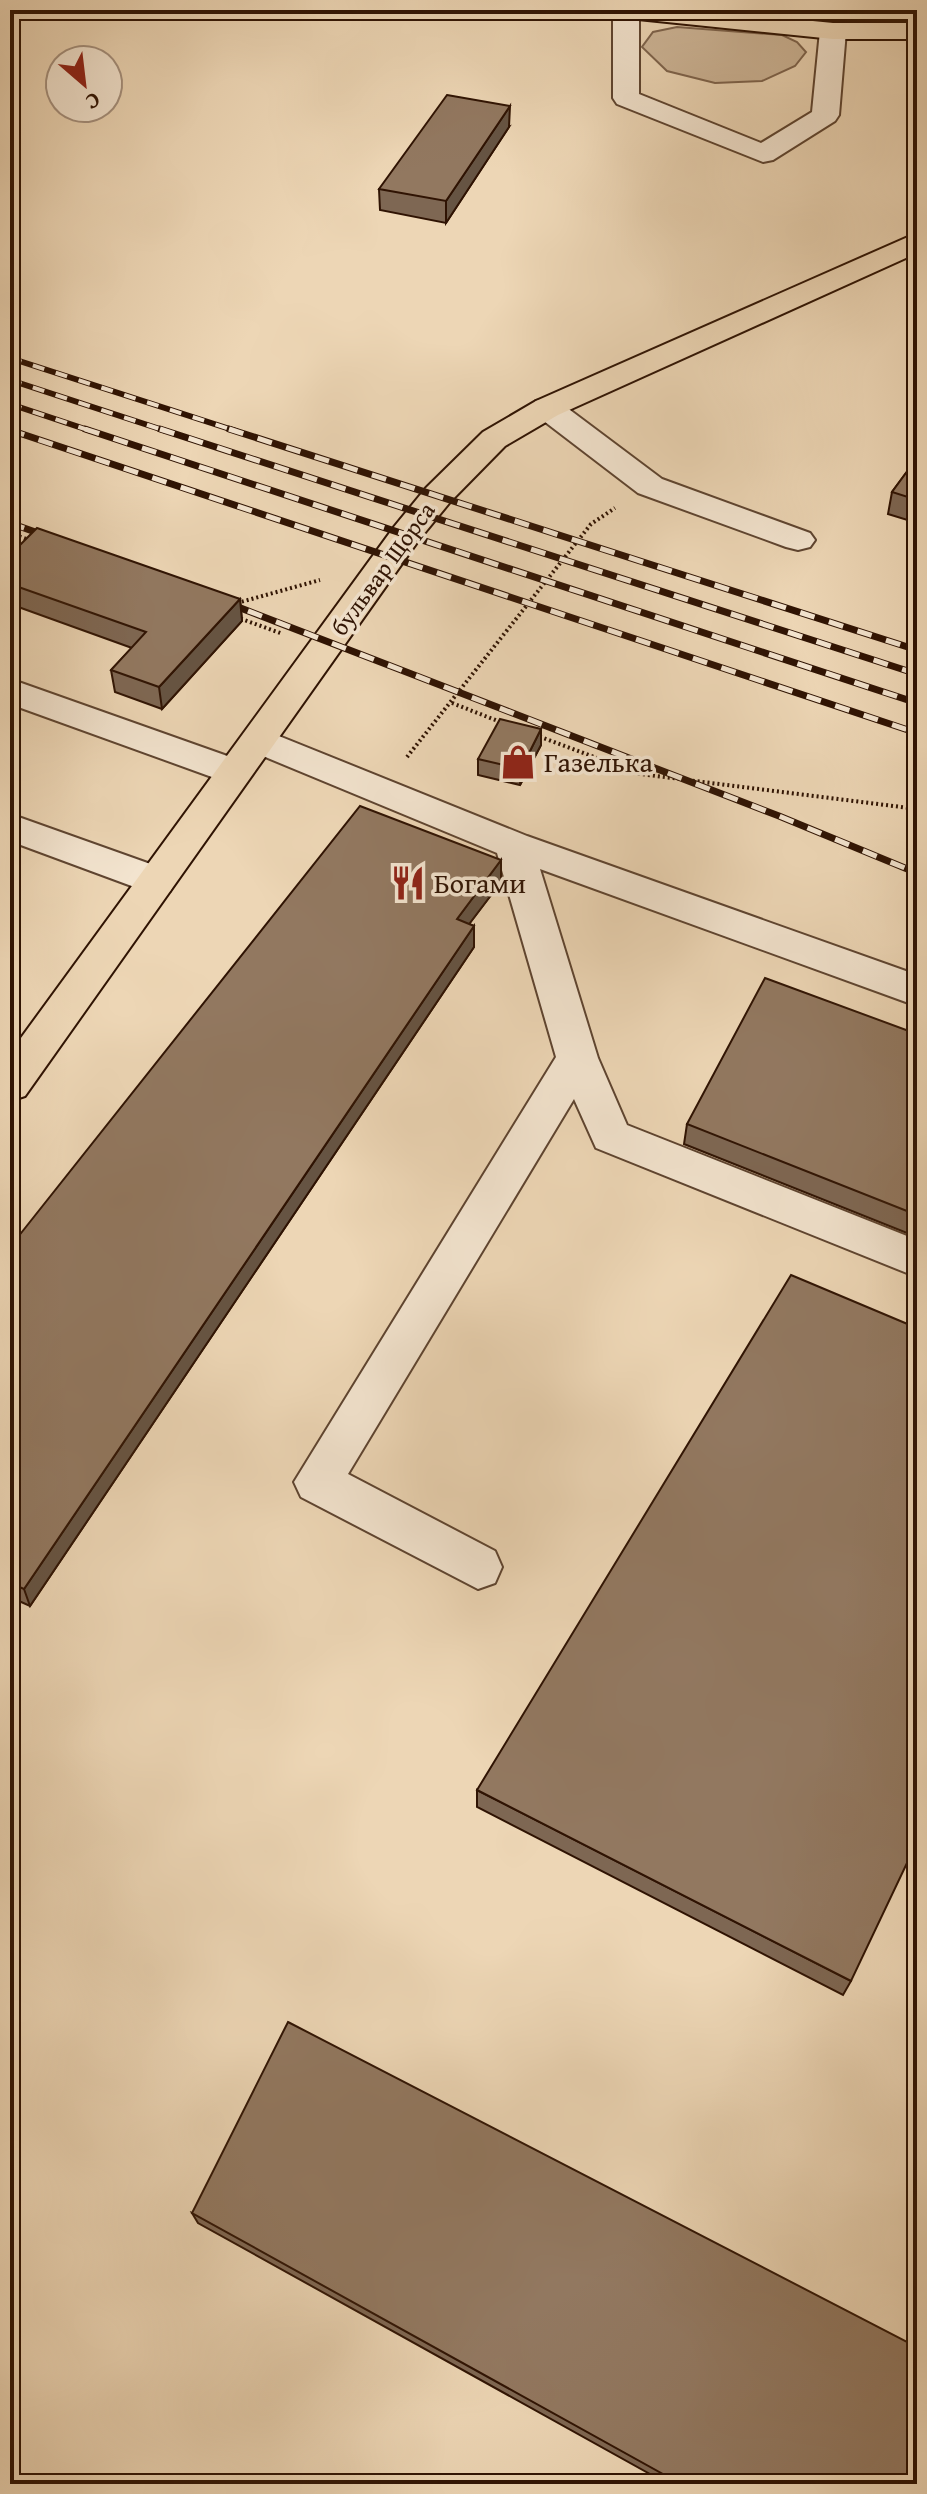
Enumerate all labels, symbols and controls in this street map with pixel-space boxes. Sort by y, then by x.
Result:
north arrow [44,44,124,124]
text: С [80,85,106,119]
street label: бульвар Щорса [322,494,444,643]
place label: Газелька [544,741,653,782]
shop icon: Газелька [499,743,537,781]
place label: Богами [434,862,526,903]
restaurant icon: Богами [389,864,427,902]

